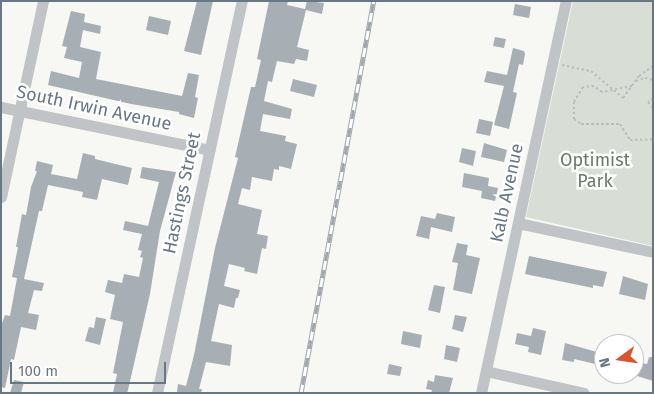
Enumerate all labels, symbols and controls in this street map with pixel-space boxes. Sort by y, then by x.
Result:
street label: South Irwin Avenue [15,81,173,135]
street label: Hastings Street [159,130,205,256]
street label: Kalb Avenue [486,142,528,244]
park label: Optimist Park [560,150,630,192]
north arrow [594,334,644,384]
scale bar [12,352,169,384]
text: N [596,356,614,369]
text: 100 m [18,362,58,380]

